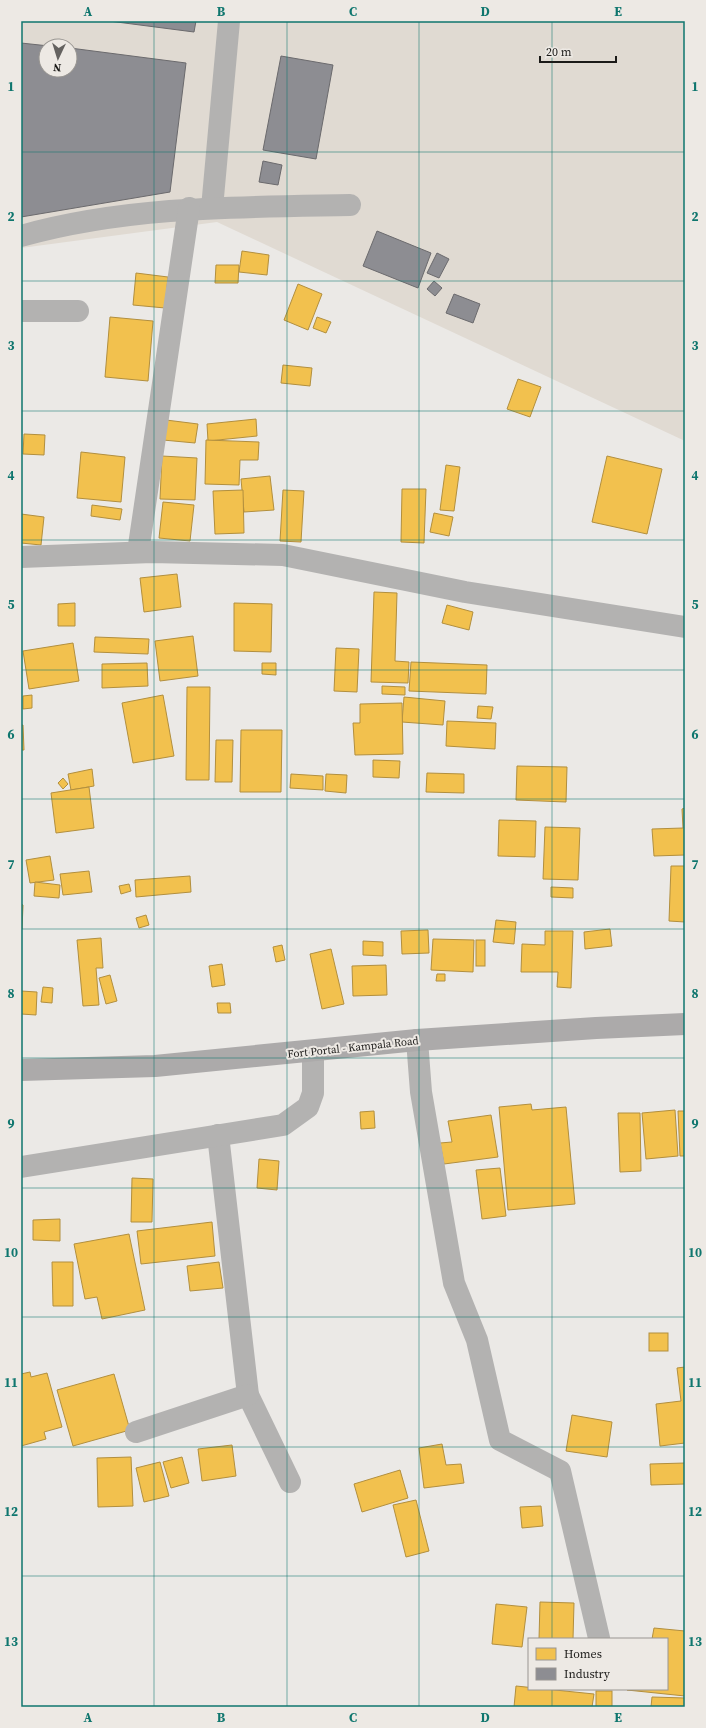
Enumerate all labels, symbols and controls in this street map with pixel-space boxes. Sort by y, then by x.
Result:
text: A [84,3,93,20]
text: B [217,3,226,20]
text: C [349,3,357,20]
text: D [480,3,490,20]
text: E [614,3,622,20]
north arrow [38,38,78,78]
scale bar [540,38,616,64]
text: 20 m [546,44,572,60]
text: N [53,60,62,75]
text: 1 [7,78,15,95]
text: 1 [691,78,699,95]
text: 2 [7,208,15,225]
text: 2 [691,208,699,225]
text: 3 [7,337,15,354]
text: 3 [691,337,699,354]
text: 4 [7,467,15,484]
text: 4 [691,467,699,484]
text: 5 [7,596,15,613]
text: 5 [691,596,699,613]
text: 6 [7,726,15,743]
text: 6 [691,726,699,743]
text: 7 [7,856,15,873]
text: 7 [691,856,699,873]
text: 8 [7,985,15,1002]
text: 8 [691,985,699,1002]
street label: Fort Portal - Kampala Road [287,1033,420,1062]
text: 9 [7,1115,15,1132]
text: 9 [691,1115,699,1132]
text: 10 [4,1244,18,1261]
text: 10 [688,1244,702,1261]
text: 11 [4,1374,18,1391]
text: 11 [688,1374,702,1391]
text: 12 [4,1503,18,1520]
text: 12 [688,1503,702,1520]
text: 13 [4,1633,18,1650]
text: 13 [688,1633,702,1650]
legend [528,1638,668,1690]
text: Homes [564,1646,602,1662]
text: Industry [564,1666,611,1682]
text: A [84,1709,93,1726]
text: B [217,1709,226,1726]
text: C [349,1709,357,1726]
text: D [480,1709,490,1726]
text: E [614,1709,622,1726]

